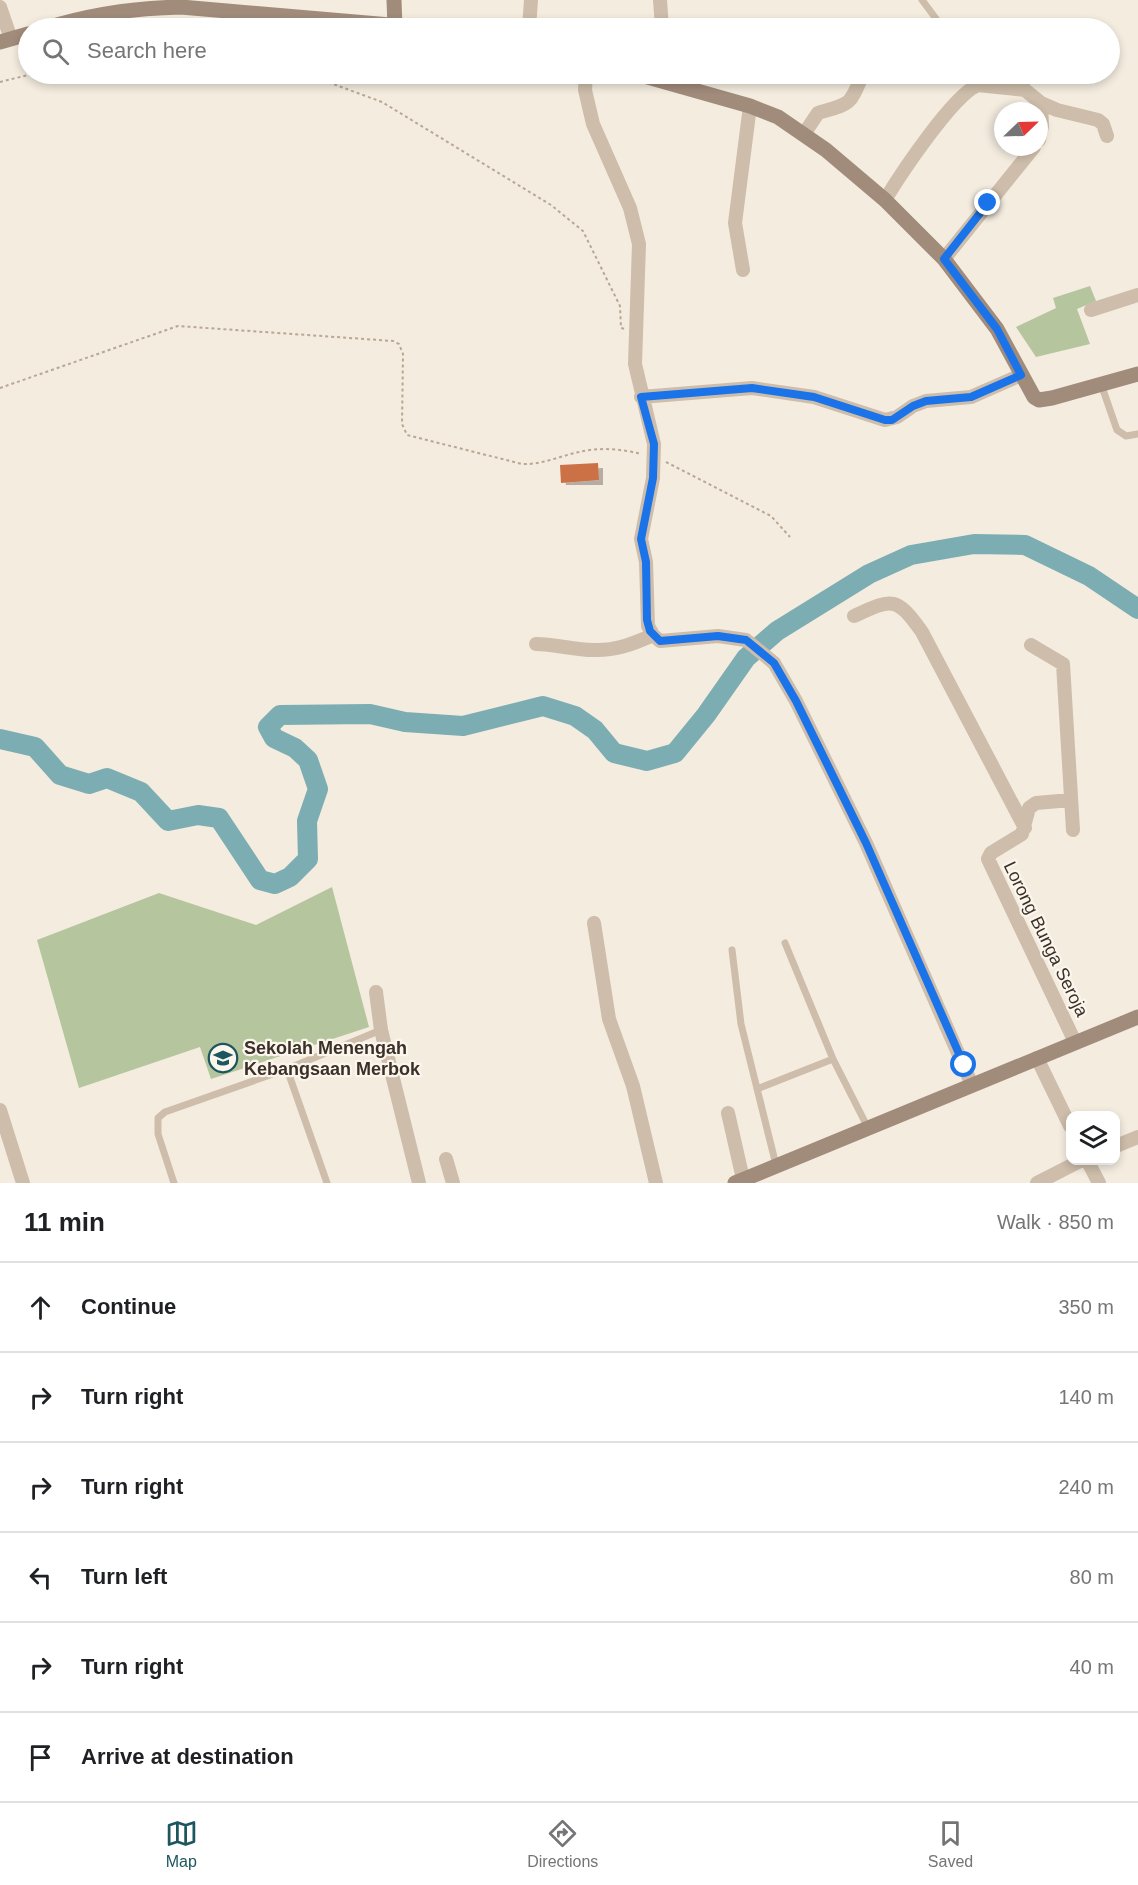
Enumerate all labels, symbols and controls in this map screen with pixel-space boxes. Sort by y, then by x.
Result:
search box [18,18,1120,84]
icon: search [39,35,72,68]
text: Search here [87,38,207,63]
north arrow [994,102,1048,156]
route end [974,189,1000,215]
street label: Lorong Bunga Seroja [1000,858,1093,1021]
place label: Sekolah Menengah Kebangsaan Merbok [244,1038,421,1079]
school or university icon: Sekolah Menengah Kebangsaan Merbok [207,1042,239,1074]
route start [950,1051,976,1077]
map controls [1066,1111,1120,1165]
button: layers [1066,1111,1120,1165]
text: 11 min [24,1207,105,1237]
text: Walk · 850 m [997,1211,1114,1233]
icon: ahead [24,1291,57,1324]
text: Continue [81,1294,176,1319]
text: 350 m [1058,1296,1114,1318]
icon: right [24,1381,57,1414]
text: Turn right [81,1384,183,1409]
text: 140 m [1058,1386,1114,1408]
icon: right [24,1471,57,1504]
text: Turn right [81,1474,183,1499]
text: 240 m [1058,1476,1114,1498]
icon: left [24,1561,57,1594]
text: Turn left [81,1564,167,1589]
text: 80 m [1070,1566,1114,1588]
icon: right [24,1651,57,1684]
text: Turn right [81,1654,183,1679]
text: 40 m [1070,1656,1114,1678]
icon: arrive [24,1741,57,1774]
text: Arrive at destination [81,1744,294,1769]
tab: Map [165,1817,198,1871]
tab: Directions [527,1817,598,1871]
tab: Saved [928,1817,973,1871]

